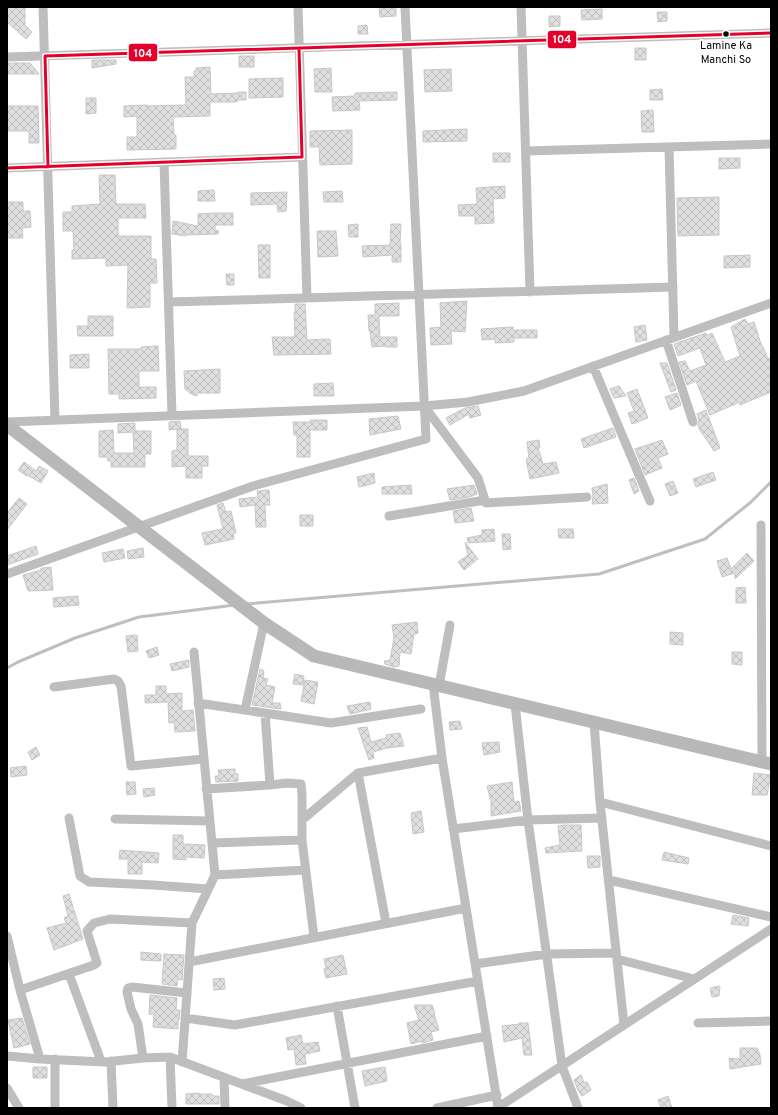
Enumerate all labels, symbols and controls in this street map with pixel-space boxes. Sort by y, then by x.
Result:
marker: Lamine Ka Manchi So [721,29,731,39]
line badge: 104 [547,30,577,49]
text: 104 [553,33,571,47]
place label: Lamine Ka Manchi So [700,39,752,67]
line badge: 104 [128,43,158,62]
text: 104 [134,47,152,61]

